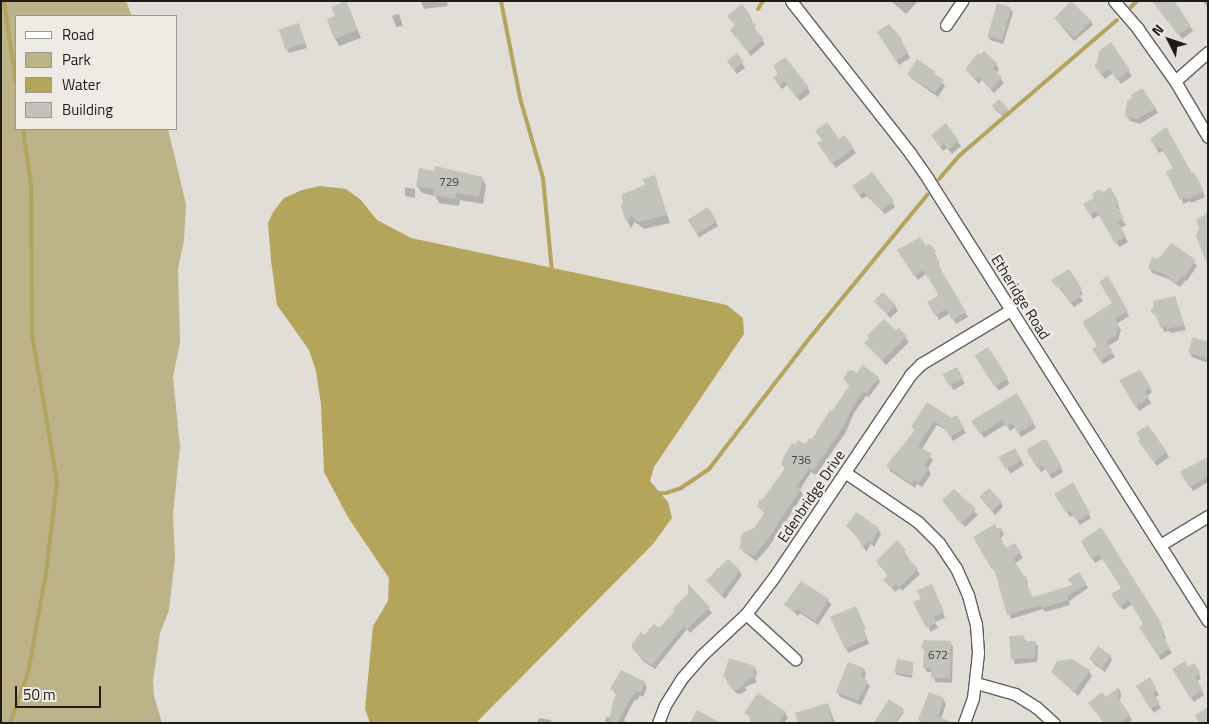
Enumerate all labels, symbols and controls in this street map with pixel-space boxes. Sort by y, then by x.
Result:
legend [15,15,178,130]
north arrow [1144,15,1194,65]
text: N [1146,19,1168,40]
text: Road [62,23,94,46]
text: Park [62,48,91,71]
text: Water [62,73,101,96]
text: Building [62,98,113,121]
house number: 729 [439,175,459,189]
street label: Etheridge Road [988,251,1054,343]
street label: Edenbridge Drive [774,446,848,546]
house number: 736 [791,453,811,467]
house number: 672 [928,648,948,662]
scale bar [18,676,104,708]
text: 50 m [23,683,56,706]

